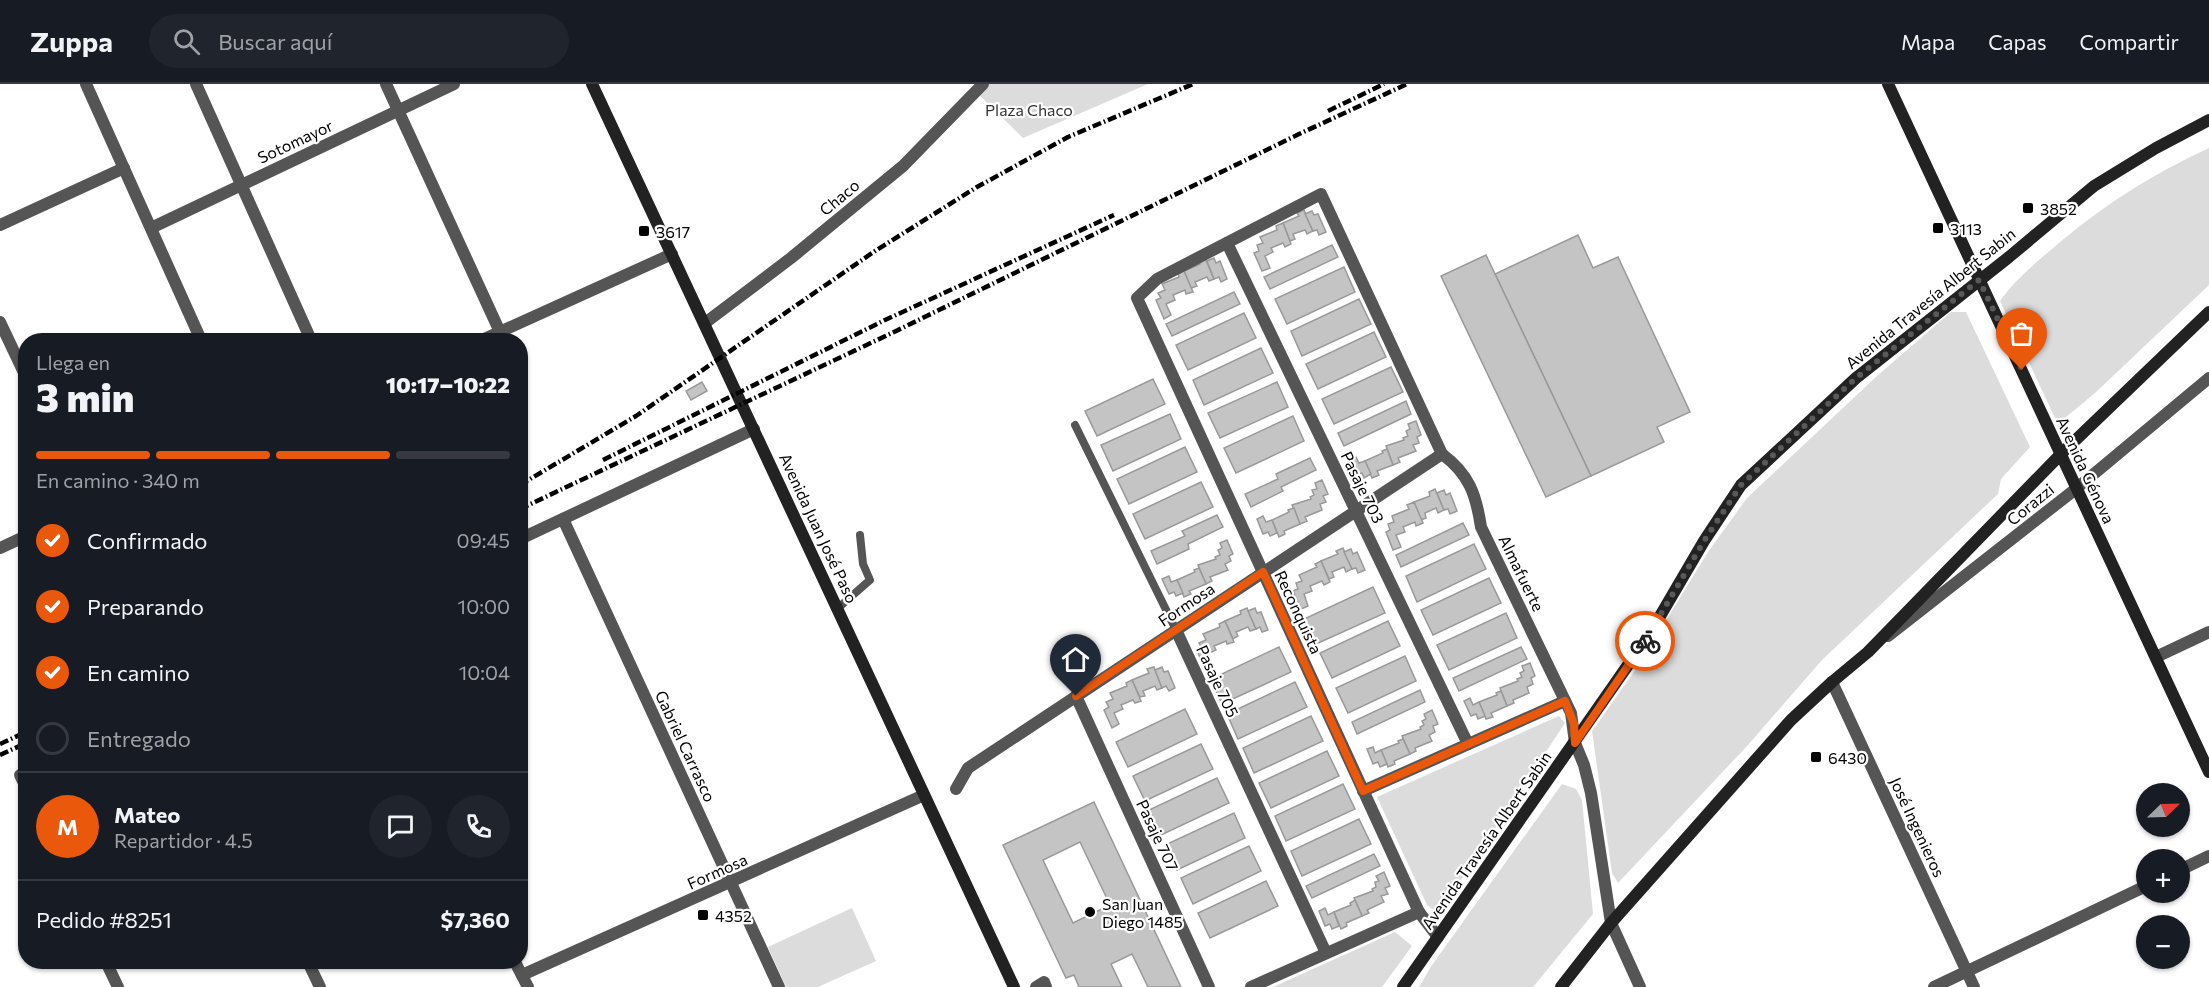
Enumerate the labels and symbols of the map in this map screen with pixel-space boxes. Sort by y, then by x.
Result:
park label: Plaza Chaco [985,100,1073,119]
street label: Sotomayor [254,115,336,167]
street label: Chaco [815,175,863,219]
place label: 3852 [2040,199,2077,218]
marker: 3852 [2021,201,2035,215]
place label: 3113 [1950,219,1982,238]
marker: 3113 [1931,221,1945,235]
place label: 3617 [656,222,690,241]
marker: 3617 [637,224,651,238]
street label: Avenida Travesía Albert Sabin [1841,224,2019,372]
pin [1996,308,2047,370]
street label: Avenida Génova [2053,414,2119,526]
street label: Pasaje 703 [1337,448,1389,526]
street label: Avenida Juan José Paso [776,450,862,606]
street label: Corazzi [2003,479,2057,529]
street label: Almafuerte [1495,532,1549,614]
street label: Reconquista [1271,567,1327,657]
street label: Formosa [1154,578,1218,630]
courier [1615,611,1675,671]
pin [1050,634,1101,696]
street label: Pasaje 705 [1193,642,1243,720]
street label: Gabriel Carrasco [652,687,720,805]
street label: Avenida Travesía Albert Sabin [1417,747,1555,933]
place label: 6430 [1828,748,1867,767]
marker: 6430 [1809,750,1823,764]
street label: José Ingenieros [1887,774,1949,880]
north arrow [2136,783,2190,837]
street label: Pasaje 707 [1133,796,1183,874]
street label: Formosa [684,849,750,893]
place label: San Juan Diego 1485 [1102,894,1183,931]
marker: San Juan Diego 1485 [1083,905,1097,919]
place label: 4352 [715,906,752,925]
marker: 4352 [696,908,710,922]

